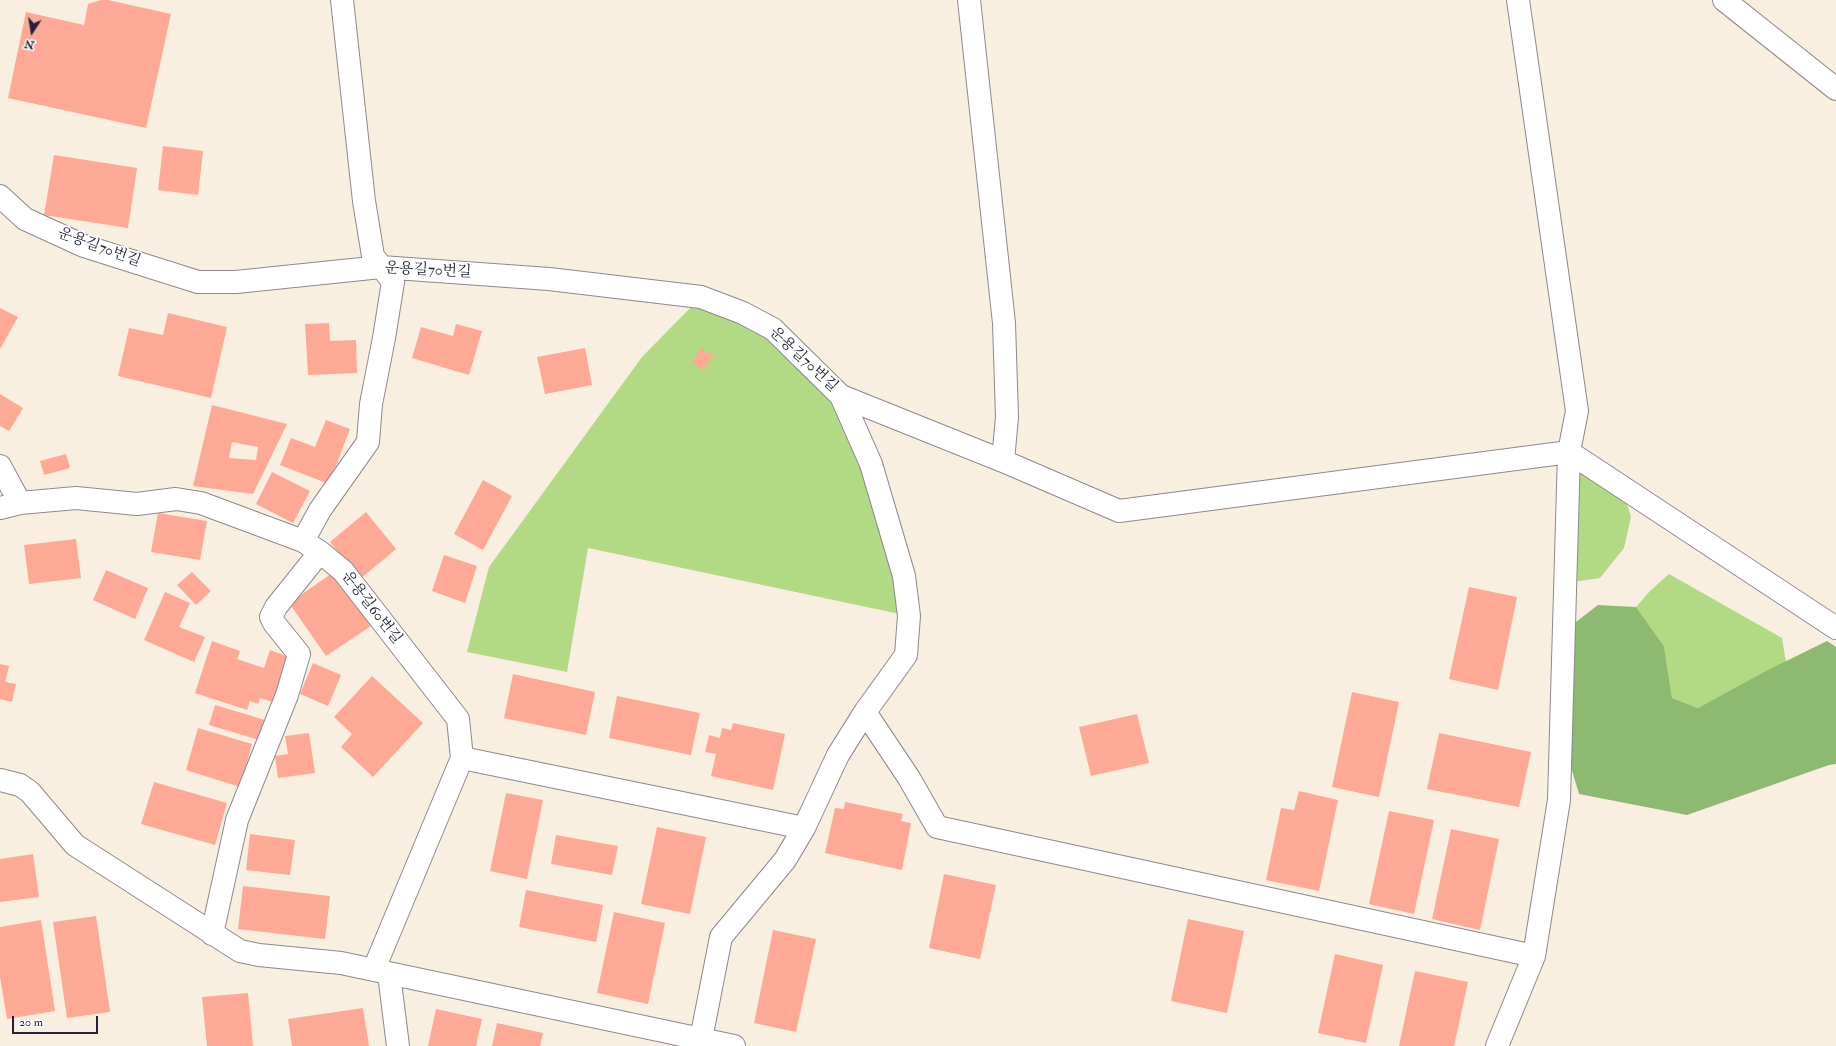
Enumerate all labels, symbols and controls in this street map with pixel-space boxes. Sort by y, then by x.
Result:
north arrow [12,12,52,52]
text: N [23,37,36,52]
street label: 운용길70번길 [55,225,143,271]
street label: 운용길70번길 [384,260,472,282]
street label: 운용길70번길 [765,324,841,396]
street label: 운용길60번길 [337,568,405,648]
scale bar [14,1008,100,1034]
text: 20 m [19,1015,43,1030]

